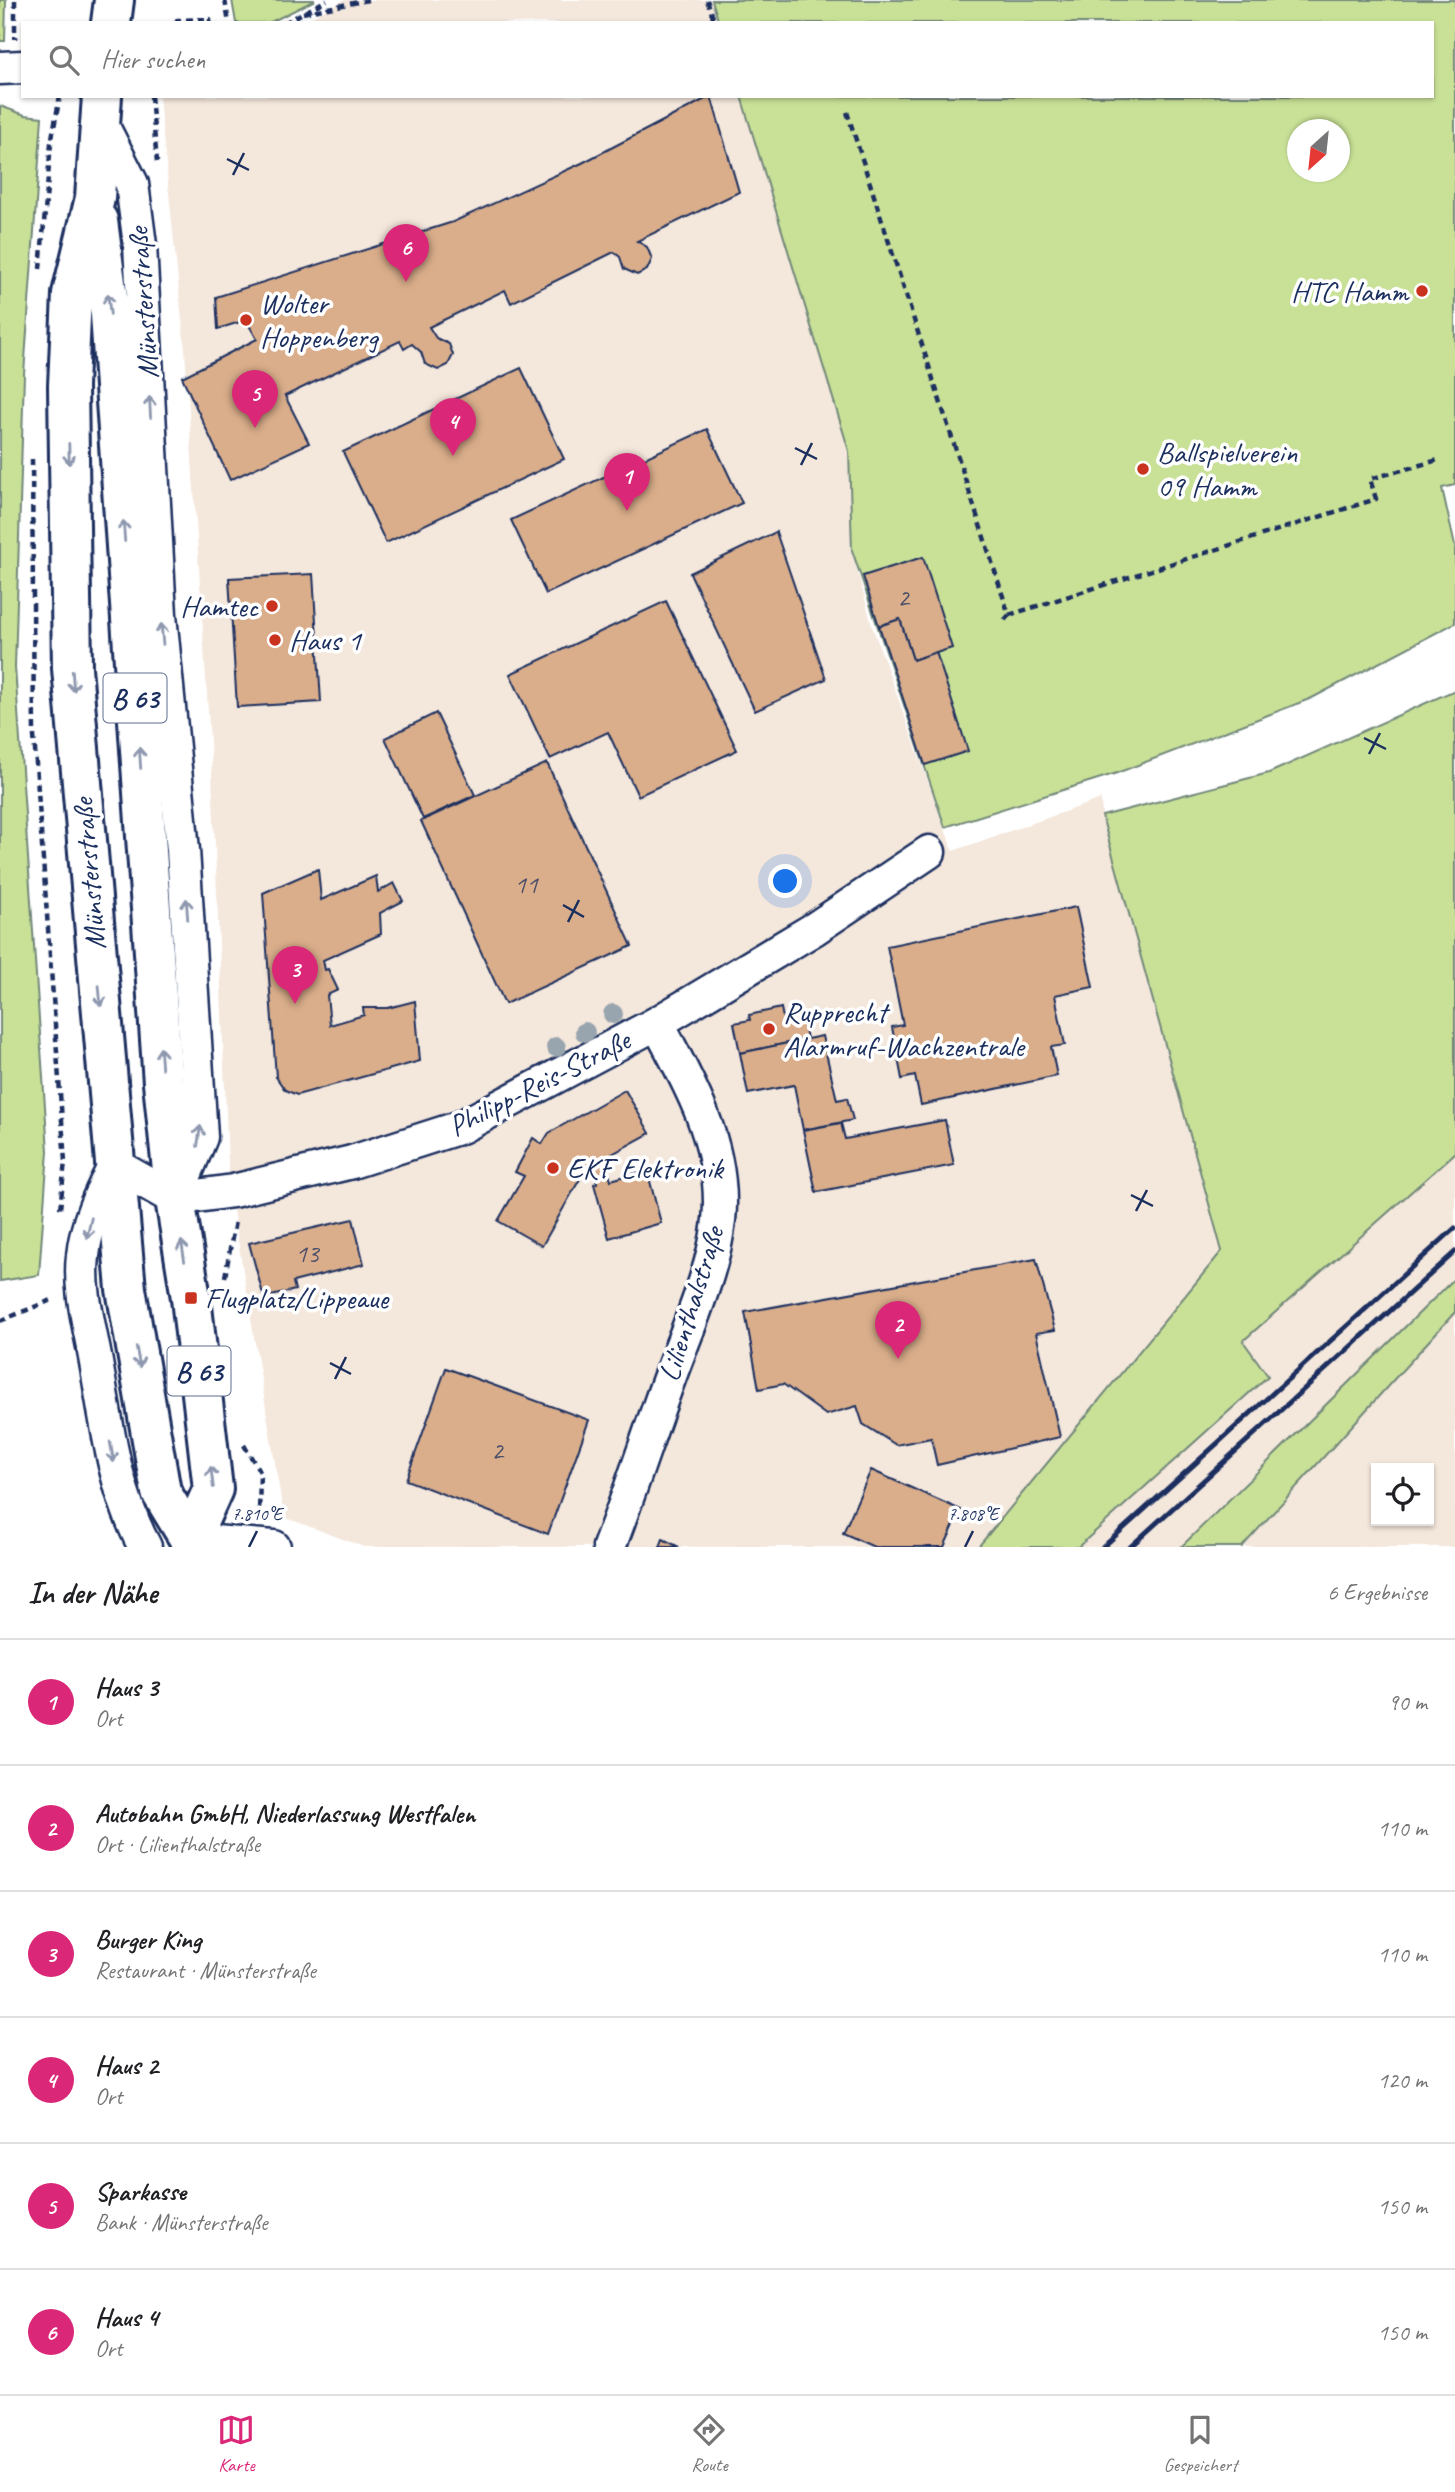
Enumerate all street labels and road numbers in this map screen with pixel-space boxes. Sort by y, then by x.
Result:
street label: Münsterstraße [119,224,167,380]
road number: B 63 [104,674,166,722]
street label: Münsterstraße [63,795,115,951]
street label: Philipp-Reis-Straße [442,1020,638,1145]
street label: Lilienthalstraße [650,1220,733,1386]
road number: B 63 [168,1346,230,1396]

